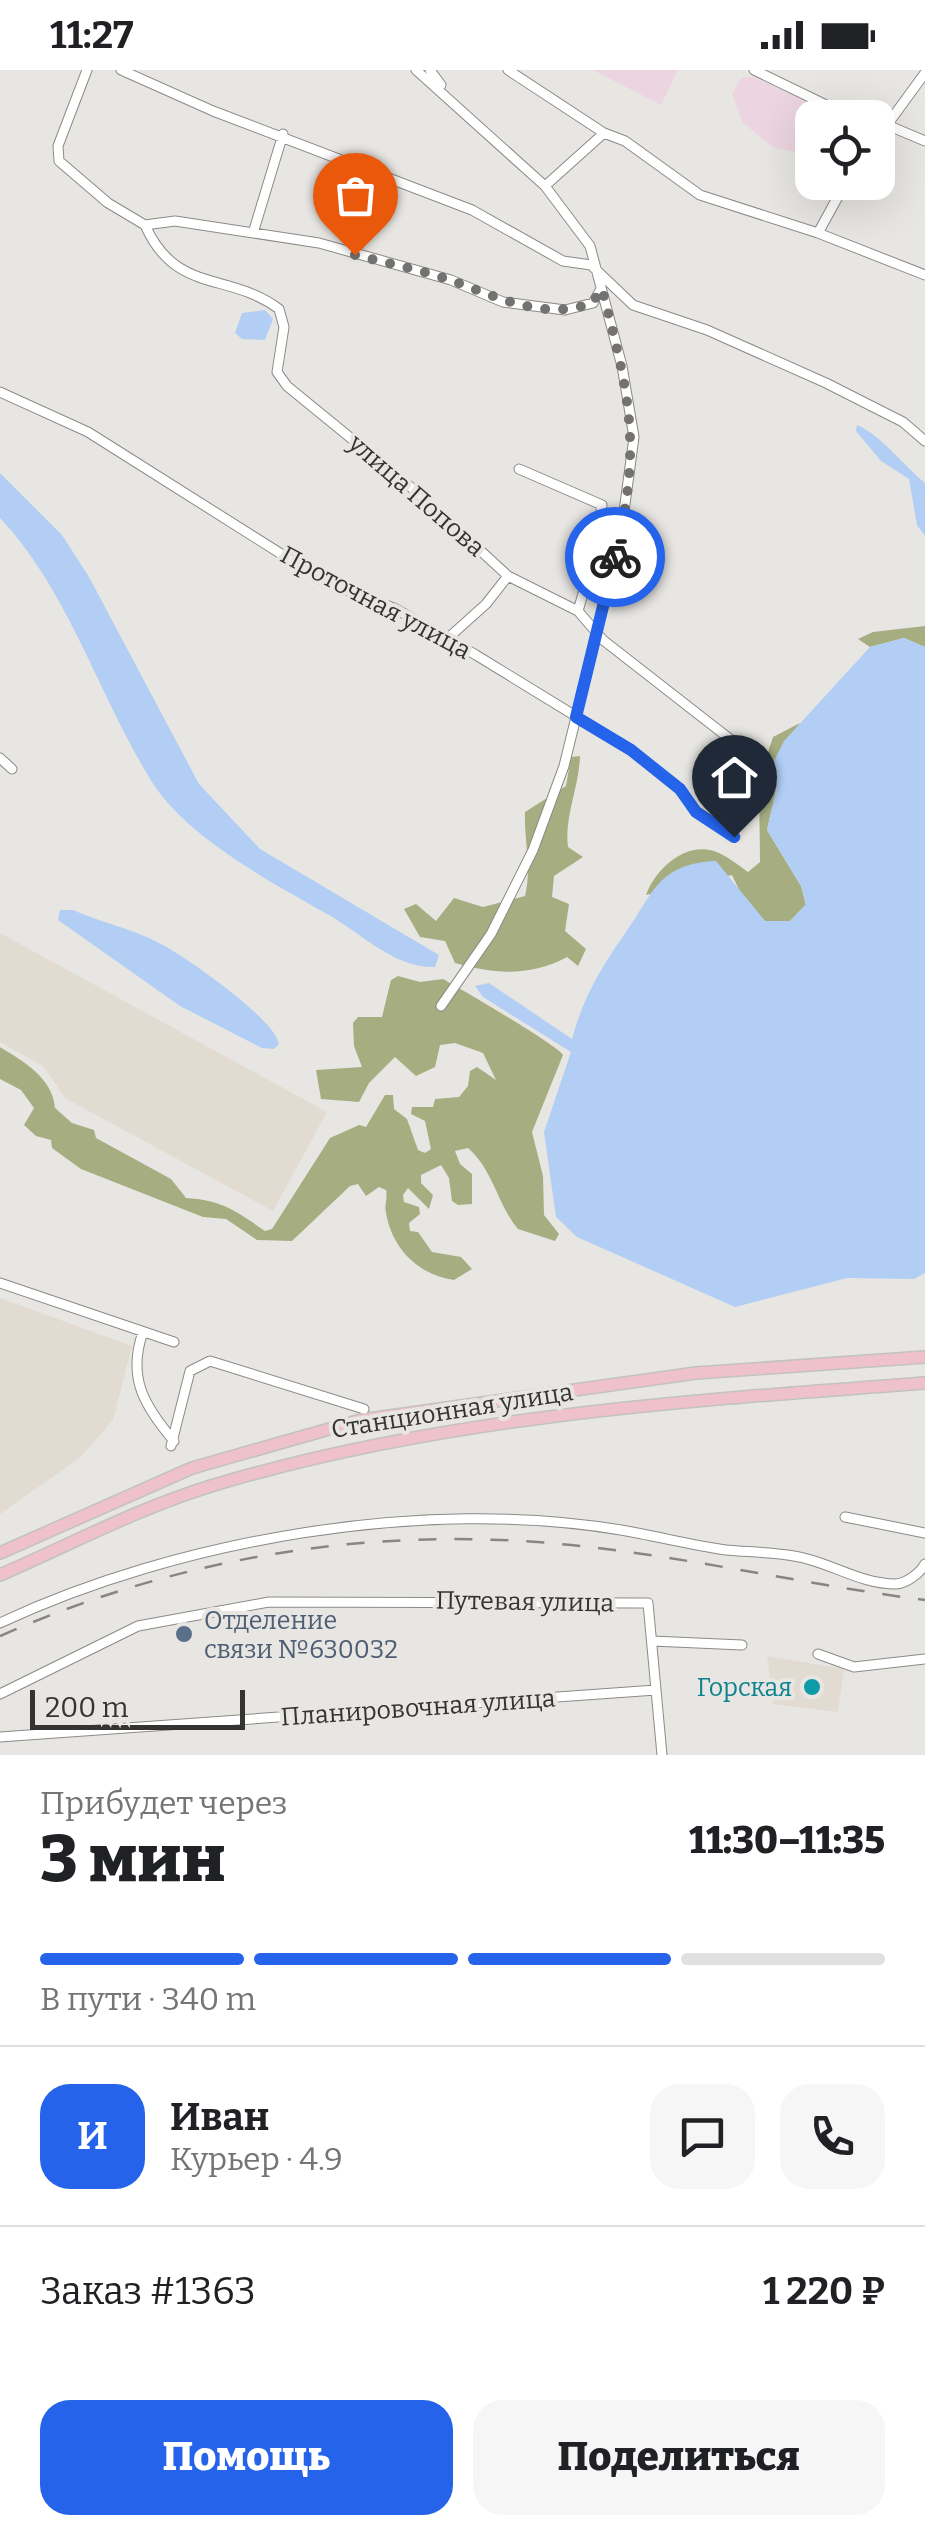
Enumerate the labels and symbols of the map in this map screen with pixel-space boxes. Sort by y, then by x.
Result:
pin [313,153,398,256]
street label: улица Попова [341,428,491,563]
courier [565,507,665,607]
street label: Проточная улица [275,540,476,666]
pin [692,735,777,838]
street label: Станционная улица [329,1377,575,1445]
street label: Путевая улица [435,1585,615,1619]
place label: Отделение связи №630032 [204,1606,398,1665]
marker: Отделение связи №630032 [173,1623,195,1645]
place label: Горская [697,1673,792,1703]
marker: Горская [801,1676,823,1698]
street label: Планировочная улица [280,1683,557,1733]
scale bar [30,1685,245,1730]

